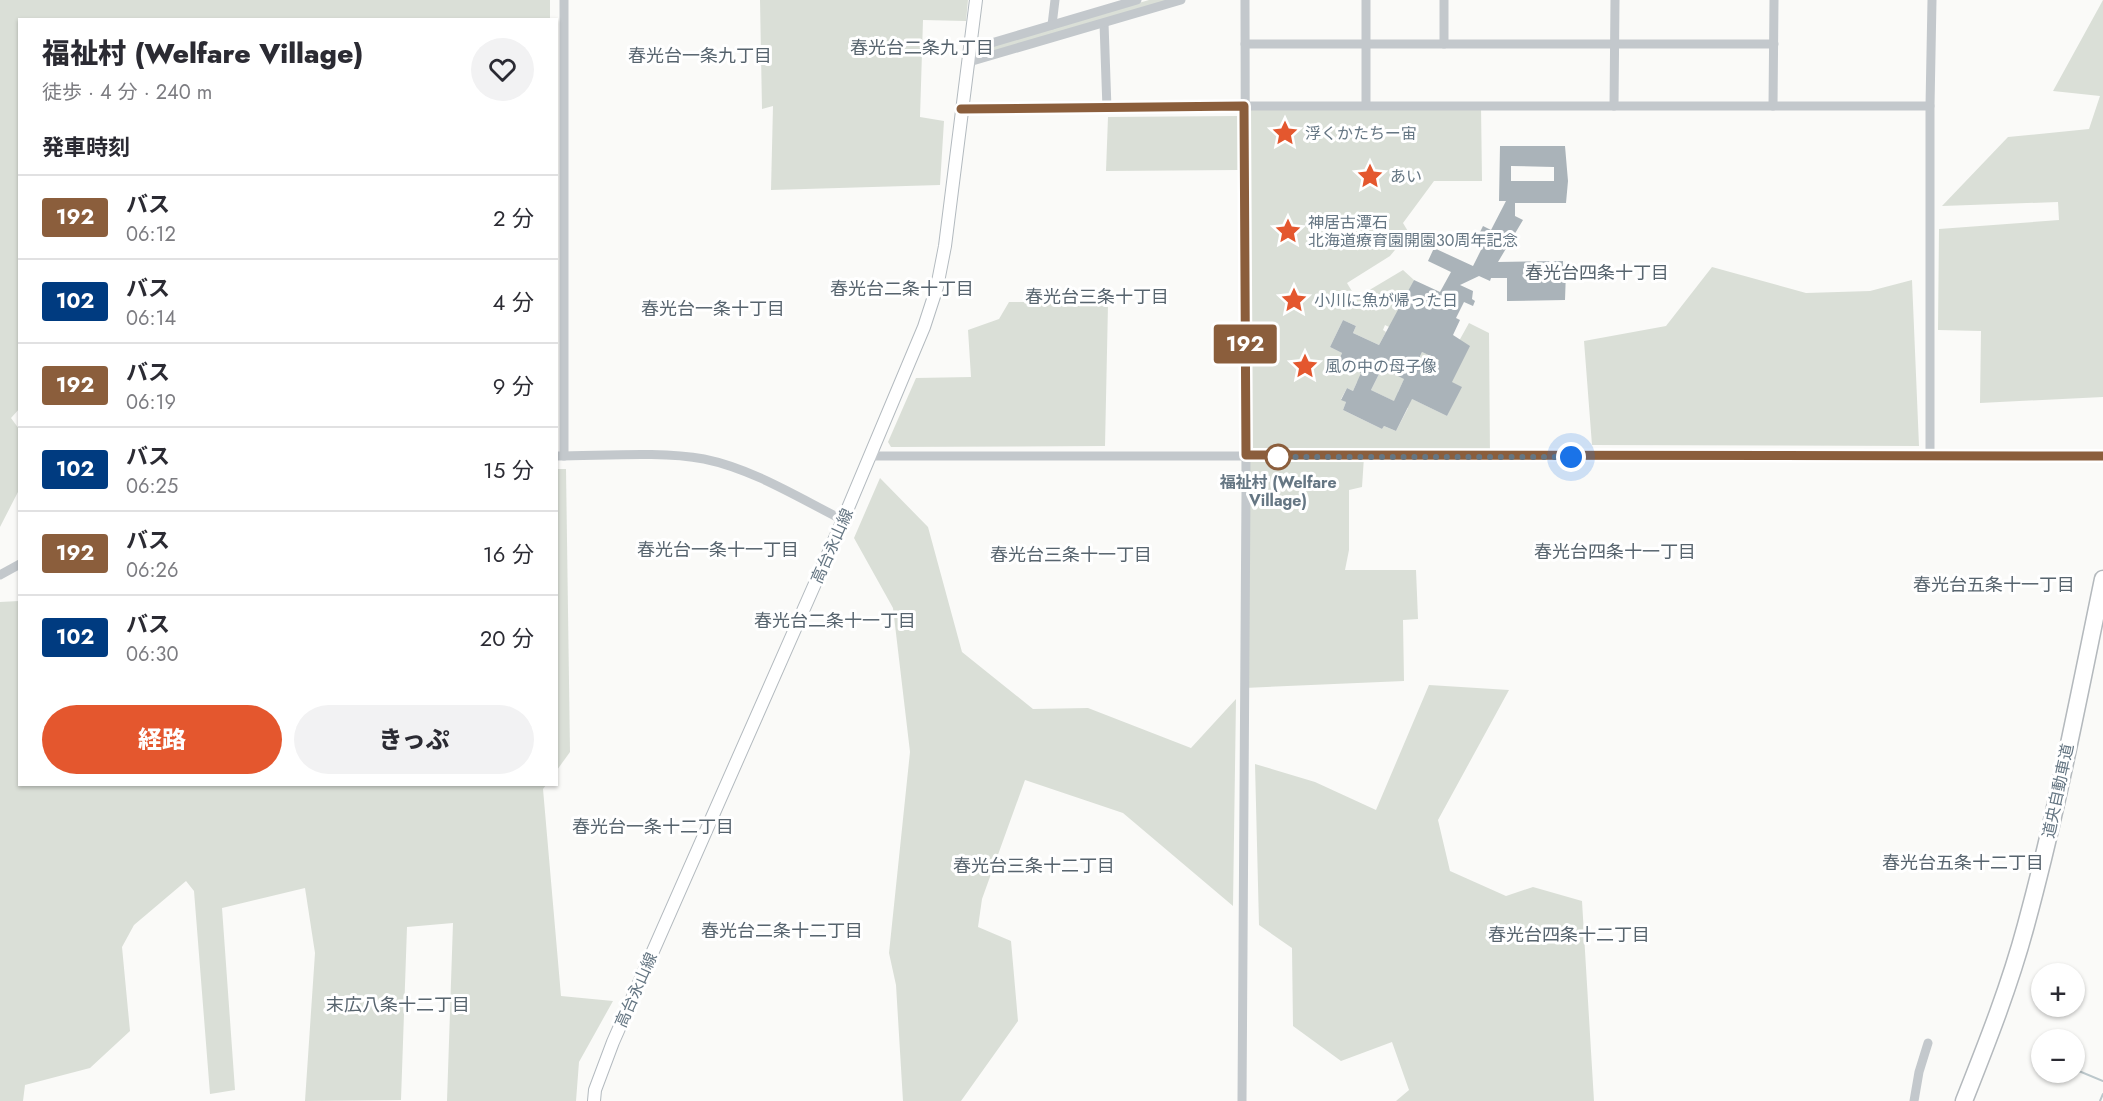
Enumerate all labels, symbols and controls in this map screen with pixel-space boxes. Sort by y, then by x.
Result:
text: 福祉村 (Welfare Village) [42,33,363,74]
district label: 春光台二条九丁目 [850,35,994,61]
button: heart [471,38,534,101]
district label: 春光台一条九丁目 [628,43,772,69]
text: 徒歩 · 4 分 · 240 m [42,78,212,107]
place icon: 浮くかたちー宙 [1270,118,1300,148]
place label: 浮くかたちー宙 [1305,122,1417,145]
text: 発車時刻 [42,131,130,163]
place icon: あい [1355,161,1385,191]
place label: あい [1390,165,1422,188]
text: バス [126,188,170,220]
text: 192 [56,202,94,232]
text: 2 分 [493,202,534,234]
place label: 神居古潭石 北海道療育園開園30周年記念 [1308,211,1518,252]
place icon: 神居古潭石 北海道療育園開園30周年記念 [1273,216,1303,246]
text: 06:12 [126,220,176,249]
district label: 春光台四条十丁目 [1525,260,1669,286]
text: バス [126,272,170,304]
district label: 春光台二条十丁目 [830,276,974,302]
district label: 春光台三条十丁目 [1025,284,1169,310]
place icon: 小川に魚が帰った日 [1279,285,1309,315]
text: 102 [56,286,94,316]
text: 4 分 [493,286,534,318]
place label: 小川に魚が帰った日 [1314,289,1458,312]
district label: 春光台一条十丁目 [641,296,785,322]
text: 06:14 [126,304,176,333]
line badge: 192 [1210,324,1280,364]
text: 192 [1226,329,1264,359]
place icon: 風の中の母子像 [1290,351,1320,381]
place label: 風の中の母子像 [1325,355,1437,378]
text: バス [126,356,170,388]
text: 192 [56,370,94,400]
text: 9 分 [493,370,534,402]
text: 06:19 [126,388,176,417]
text: バス [126,440,170,472]
your location [1556,442,1586,472]
marker: 福祉村 (Welfare Village) [1265,444,1291,470]
text: 102 [56,454,94,484]
text: 15 分 [483,454,534,486]
place label: 福祉村 (Welfare Village) [1219,471,1337,512]
text: 06:25 [126,472,178,501]
street label: 高台永山線 [805,505,859,587]
text: バス [126,524,170,556]
district label: 春光台一条十一丁目 [637,537,799,563]
text: 192 [56,538,94,568]
text: 16 分 [483,538,534,570]
district label: 春光台四条十一丁目 [1534,539,1696,565]
district label: 春光台三条十一丁目 [990,542,1152,568]
text: 06:26 [126,556,178,585]
district label: 春光台五条十一丁目 [1913,572,2075,598]
text: バス [126,608,170,640]
district label: 春光台二条十一丁目 [754,608,916,634]
text: 102 [56,622,94,652]
text: 20 分 [480,622,534,654]
text: 06:30 [126,640,178,669]
button: 経路 [42,705,282,774]
button: きっぷ [294,705,534,774]
street label: 道央自動車道 [2037,742,2079,840]
district label: 春光台一条十二丁目 [572,814,734,840]
district label: 春光台五条十二丁目 [1882,850,2044,876]
district label: 春光台三条十二丁目 [953,853,1115,879]
district label: 春光台二条十二丁目 [701,918,863,944]
district label: 春光台四条十二丁目 [1488,922,1650,948]
street label: 高台永山線 [609,949,663,1031]
map controls [2031,963,2085,1083]
button: + [2031,963,2085,1017]
district label: 末広八条十二丁目 [326,992,470,1018]
button: − [2031,1029,2085,1083]

